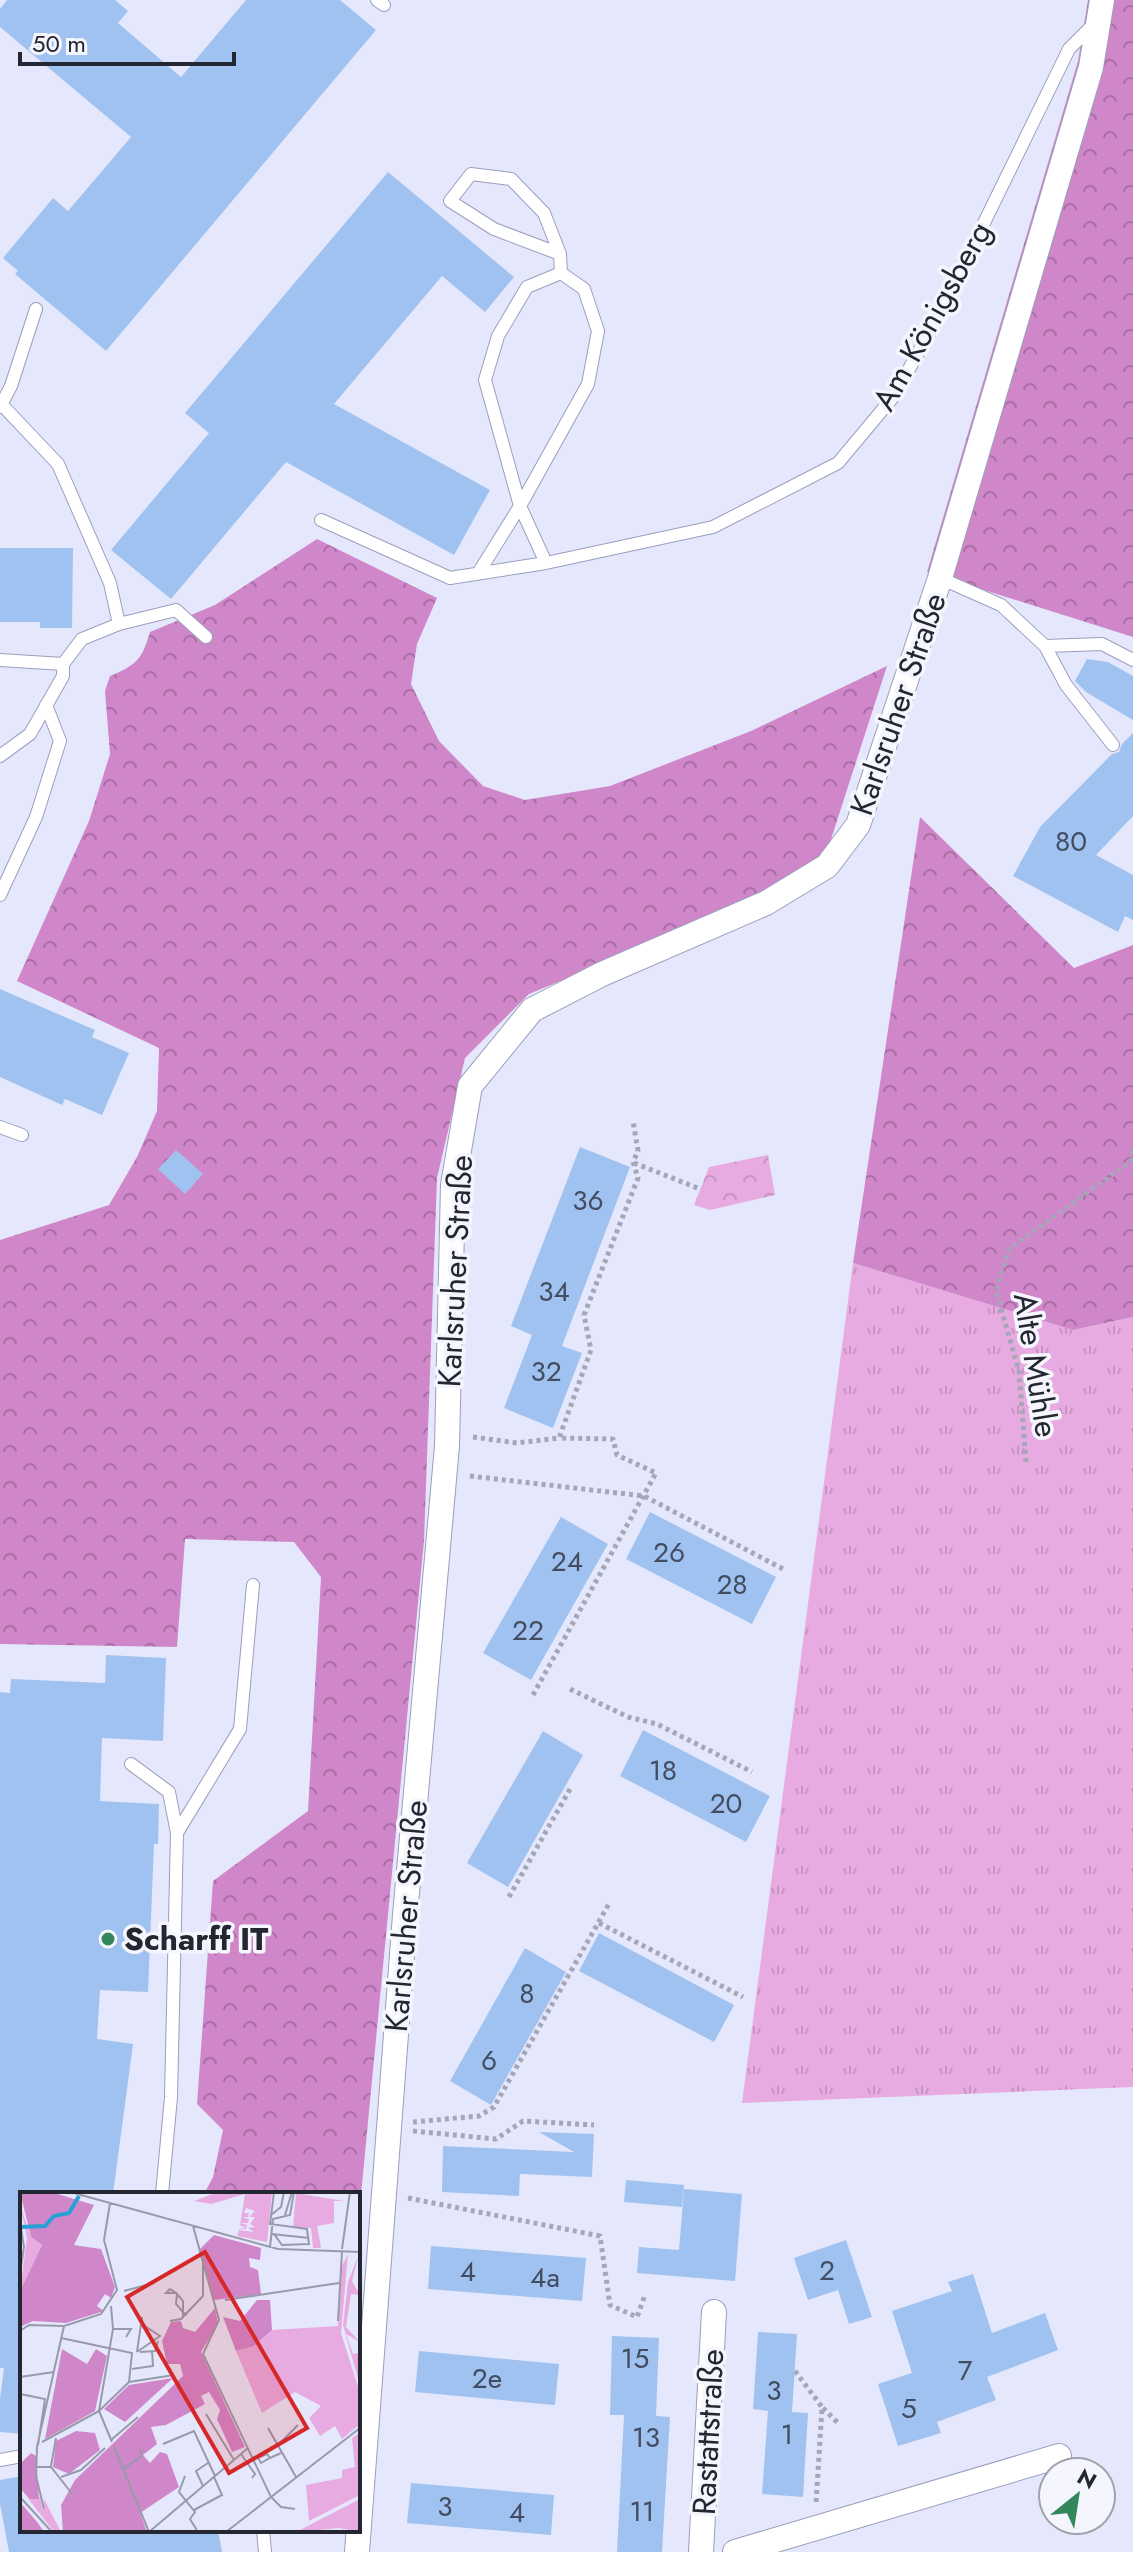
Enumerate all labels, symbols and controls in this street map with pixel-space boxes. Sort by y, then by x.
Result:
scale bar [20,16,234,66]
text: 50 m [32,26,86,61]
street label: Am Königsberg [861,213,1003,419]
street label: Karlsruher Straße [838,587,958,821]
house number: 80 [1055,821,1087,862]
street label: Karlsruher Straße [426,1154,484,1388]
house number: 36 [572,1180,604,1221]
house number: 34 [538,1271,570,1312]
street label: Alte Mühle [1002,1289,1070,1441]
house number: 32 [530,1351,562,1392]
house number: 26 [653,1532,685,1573]
house number: 24 [551,1541,583,1582]
house number: 28 [716,1564,748,1605]
house number: 22 [512,1610,544,1651]
house number: 18 [649,1750,677,1791]
house number: 20 [710,1783,742,1824]
street label: Karlsruher Straße [373,1798,439,2034]
place label: Scharff IT [124,1916,268,1962]
marker: Scharff IT [99,1930,117,1948]
house number: 8 [519,1973,535,2014]
house number: 6 [481,2040,497,2081]
inset map [20,2192,360,2532]
house number: 2 [819,2250,835,2291]
house number: 4 [460,2251,476,2292]
house number: 4a [530,2257,560,2298]
house number: 15 [621,2338,649,2379]
street label: Rastattstraße [681,2348,735,2516]
house number: 7 [958,2350,973,2391]
house number: 2e [472,2358,502,2399]
house number: 3 [766,2370,782,2411]
house number: 5 [901,2388,917,2429]
house number: 1 [781,2414,793,2455]
house number: 13 [632,2417,660,2458]
north arrow [1037,2456,1117,2536]
text: N [1071,2460,1103,2497]
house number: 3 [437,2486,453,2527]
house number: 11 [629,2491,655,2532]
house number: 4 [509,2492,525,2533]

